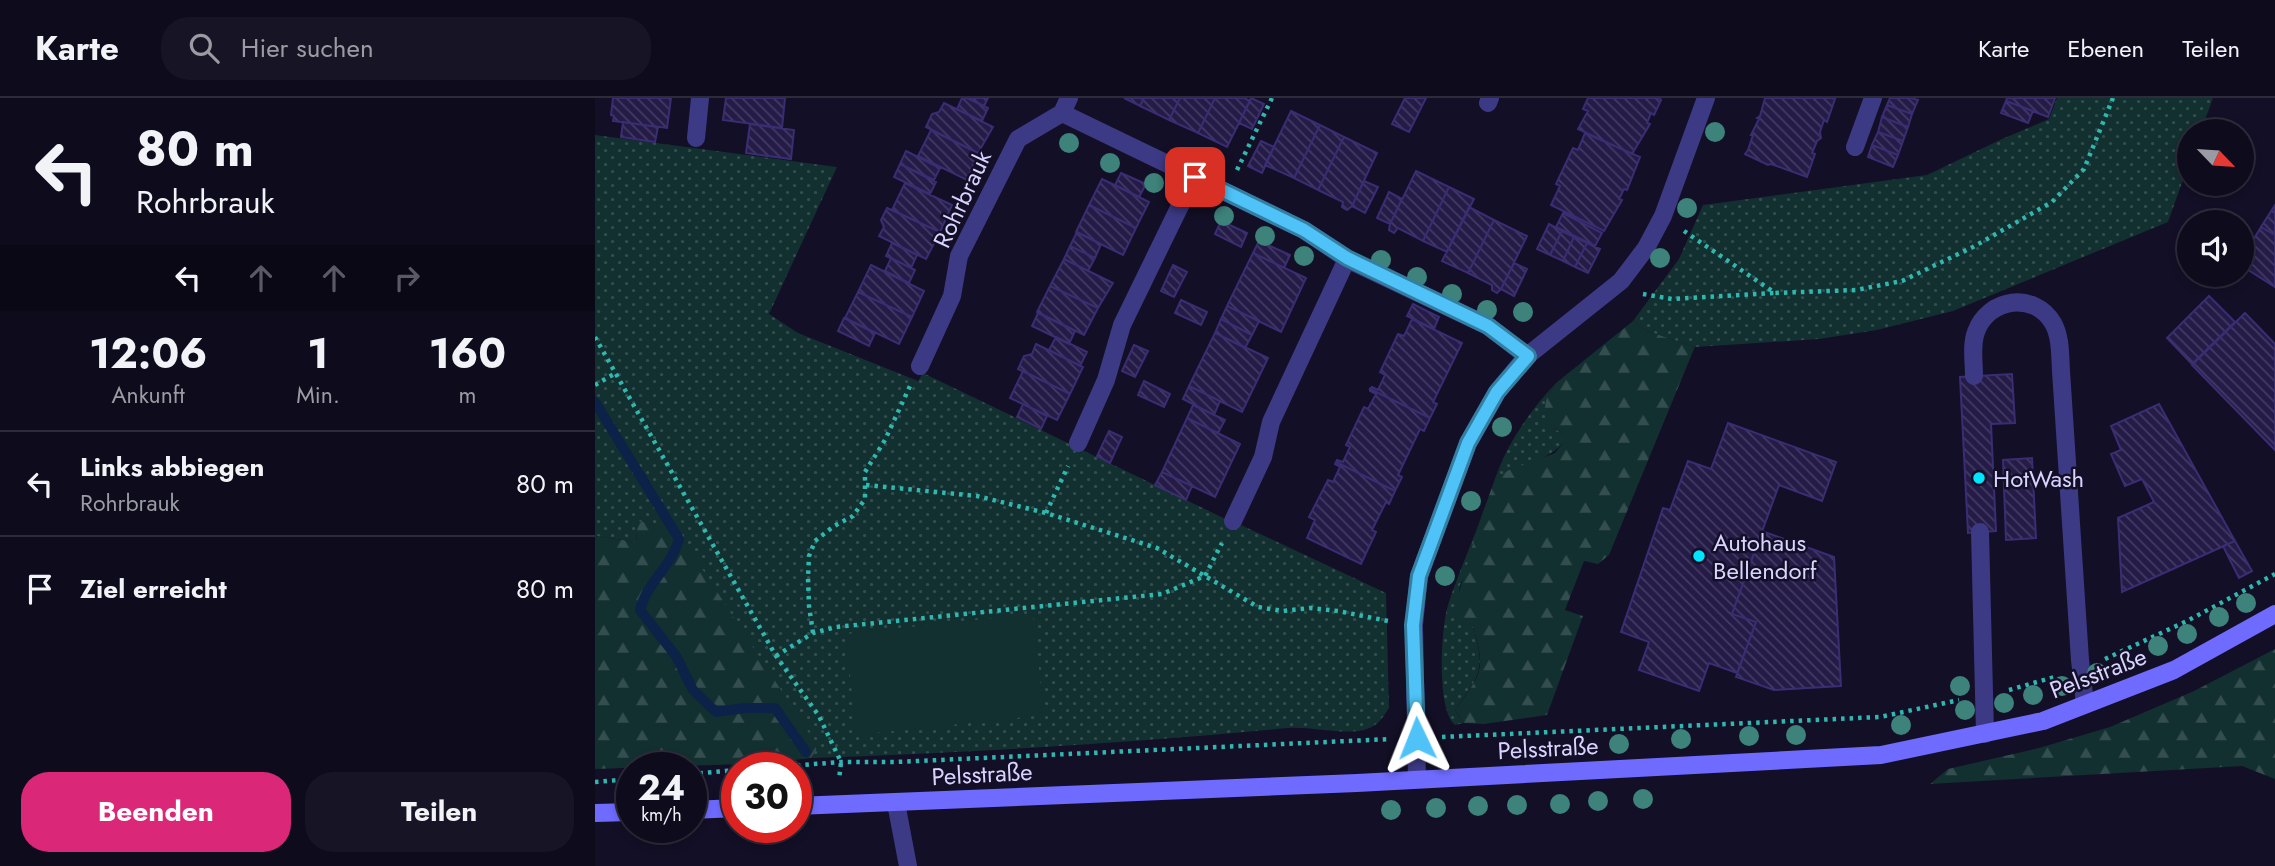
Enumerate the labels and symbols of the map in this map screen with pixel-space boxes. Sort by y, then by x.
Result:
north arrow [2177,119,2254,196]
street label: Rohrbrauk [924,144,1000,254]
pin [1165,147,1225,207]
place label: HotWash [1993,461,2084,496]
marker: HotWash [1971,470,1987,486]
place label: Autohaus Bellendorf [1713,525,1818,588]
marker: Autohaus Bellendorf [1691,548,1707,564]
street label: Pelsstraße [2045,639,2151,707]
position arrow [1380,701,1454,775]
street label: Pelsstraße [1497,728,1599,768]
speed limit sign: 30 [721,752,812,843]
street label: Pelsstraße [931,754,1033,794]

